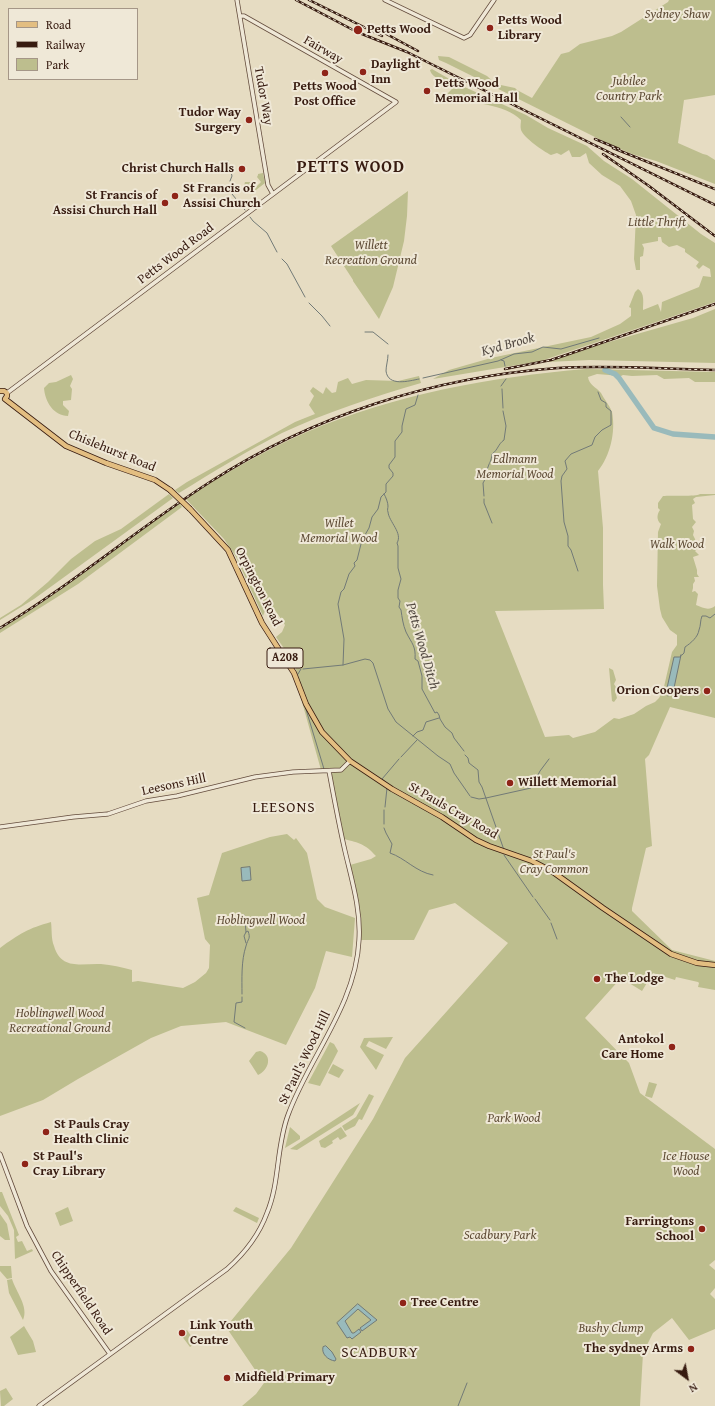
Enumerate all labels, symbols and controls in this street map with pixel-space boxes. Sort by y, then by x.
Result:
park label: Sydney Shaw [644,7,710,23]
legend [8,8,138,80]
place label: Petts Wood Library [498,13,562,44]
text: Road [46,16,71,33]
place label: Petts Wood [367,22,431,38]
marker: Petts Wood Library [485,23,495,33]
marker: Petts Wood [352,24,364,36]
street label: Fairway [301,33,345,67]
text: Railway [46,36,85,53]
text: Park [46,56,69,73]
place label: Daylight Inn [371,57,420,88]
street label: Tudor Way [250,65,276,127]
marker: Daylight Inn [358,67,368,77]
marker: Petts Wood Post Office [320,68,330,78]
park label: Jubilee Country Park [596,74,662,105]
place label: Petts Wood Memorial Hall [435,76,518,107]
place label: Petts Wood Post Office [293,79,357,110]
marker: Petts Wood Memorial Hall [422,86,432,96]
place label: Tudor Way Surgery [179,105,241,136]
marker: Tudor Way Surgery [244,115,254,125]
district label: PETTS WOOD [297,158,405,178]
place label: Christ Church Halls [122,161,234,177]
marker: Christ Church Halls [237,164,247,174]
place label: St Francis of Assisi Church [183,181,261,212]
place label: St Francis of Assisi Church Hall [53,188,157,219]
marker: St Francis of Assisi Church [170,191,180,201]
marker: St Francis of Assisi Church Hall [160,198,170,208]
park label: Little Thrift [628,215,686,231]
street label: Petts Wood Road [135,220,217,288]
park label: Willett Recreation Ground [325,238,417,269]
water label: Kyd Brook [480,329,536,361]
street label: Chislehurst Road [66,426,158,476]
park label: Edlmann Memorial Wood [476,452,554,483]
park label: Willet Memorial Wood [300,516,378,547]
park label: Walk Wood [650,537,704,553]
street label: Orpington Road [231,545,285,629]
water label: Petts Wood Ditch [402,601,442,691]
road number: A208 [267,648,303,668]
place label: Orion Coopers [617,683,699,699]
marker: Orion Coopers [702,686,712,696]
street label: Leesons Hill [140,771,208,799]
place label: Willett Memorial [518,775,617,791]
marker: Willett Memorial [505,778,515,788]
street label: St Pauls Cray Road [406,779,500,843]
district label: LEESONS [252,799,316,817]
park label: St Paul's Cray Common [520,847,588,878]
park label: Hoblingwell Wood [217,913,305,929]
place label: The Lodge [605,971,664,987]
marker: The Lodge [592,974,602,984]
park label: Hoblingwell Wood Recreational Ground [9,1006,111,1037]
street label: St Paul's Wood Hill [276,1009,334,1107]
place label: Antokol Care Home [602,1032,664,1063]
marker: Antokol Care Home [667,1042,677,1052]
park label: Park Wood [488,1111,540,1127]
place label: St Pauls Cray Health Clinic [54,1117,129,1148]
marker: St Pauls Cray Health Clinic [41,1127,51,1137]
place label: St Paul's Cray Library [33,1149,105,1180]
park label: Ice House Wood [663,1149,709,1180]
marker: St Paul's Cray Library [20,1159,30,1169]
place label: Farringtons School [626,1214,694,1245]
marker: Farringtons School [697,1224,707,1234]
park label: Scadbury Park [464,1228,536,1244]
street label: Chipperfield Road [47,1248,115,1338]
place label: Tree Centre [411,1295,479,1311]
marker: Tree Centre [398,1298,408,1308]
place label: Link Youth Centre [190,1318,253,1349]
park label: Bushy Clump [578,1321,644,1337]
marker: Link Youth Centre [177,1328,187,1338]
place label: The sydney Arms [584,1341,683,1357]
district label: SCADBURY [341,1344,419,1362]
marker: The sydney Arms [686,1344,696,1354]
north arrow [667,1358,707,1398]
place label: Midfield Primary [235,1370,335,1386]
marker: Midfield Primary [222,1373,232,1383]
text: N [686,1379,701,1397]

